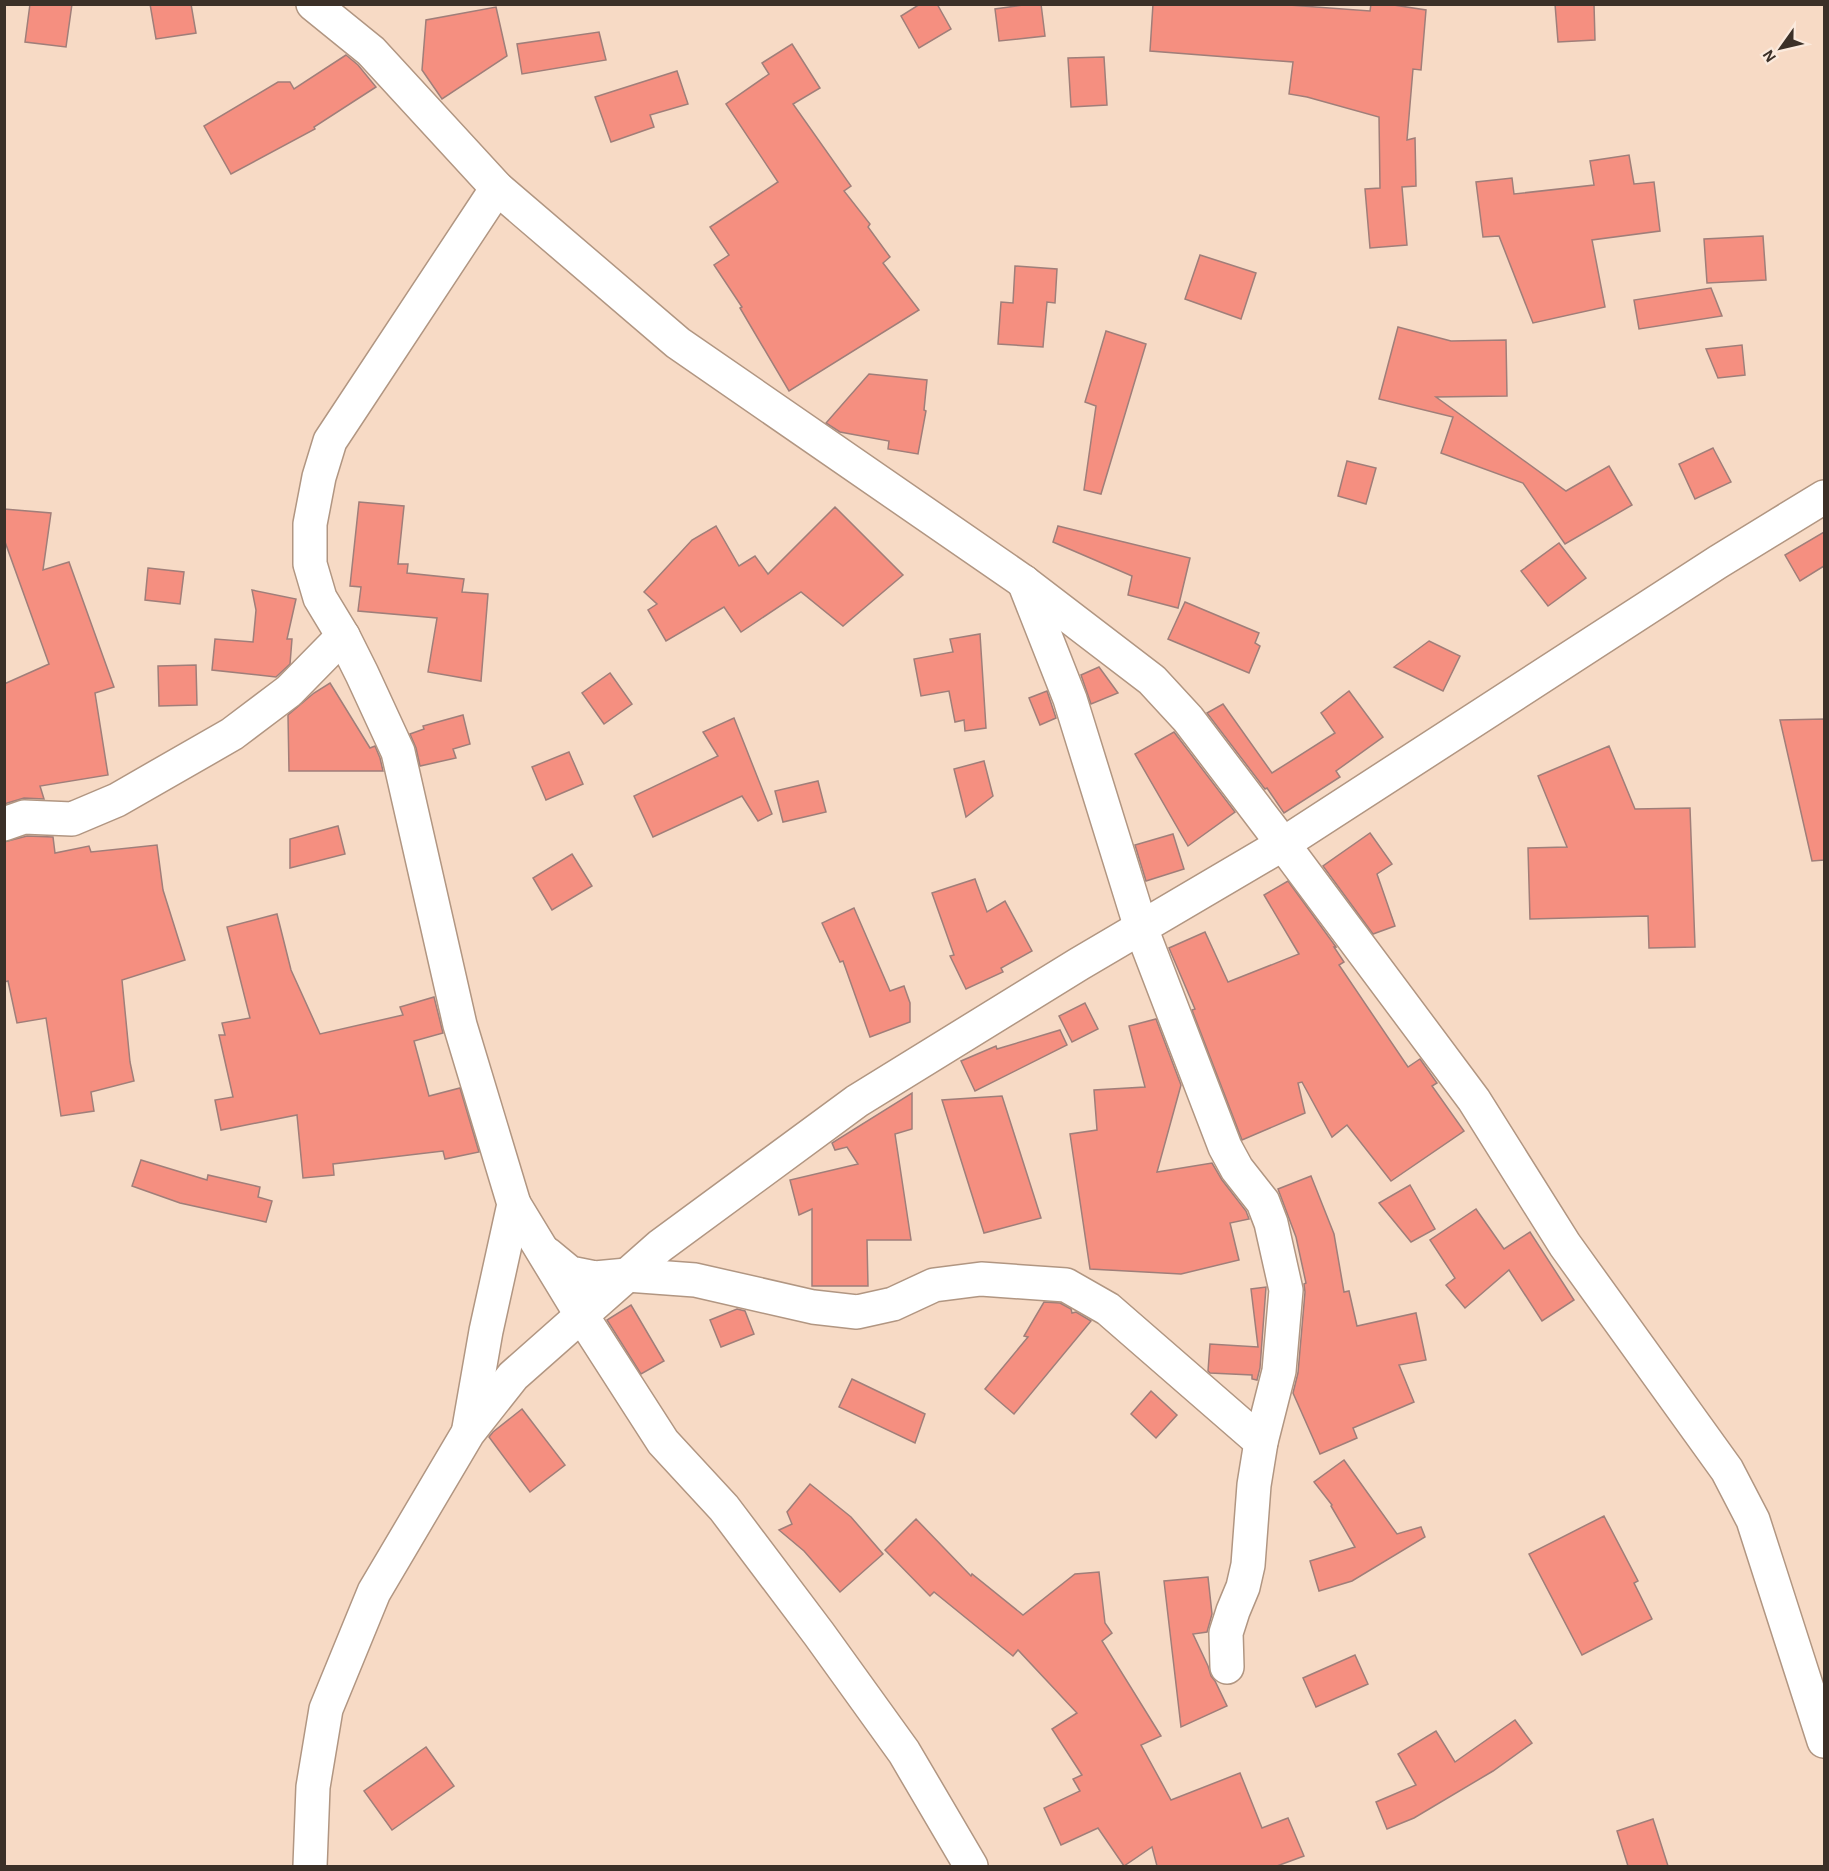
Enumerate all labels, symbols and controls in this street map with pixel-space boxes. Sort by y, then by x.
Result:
north arrow [1751,18,1811,78]
text: N [1760,47,1779,65]

